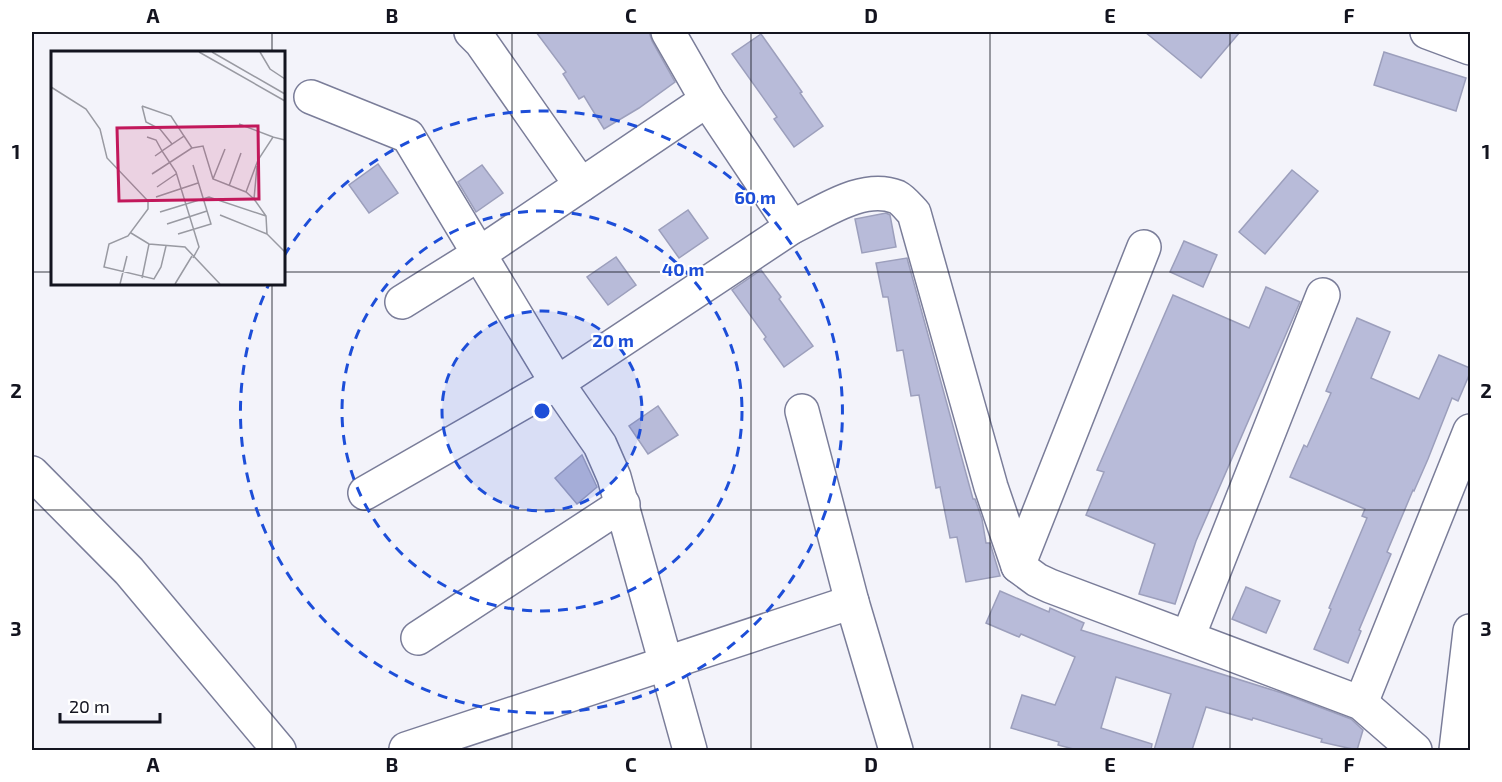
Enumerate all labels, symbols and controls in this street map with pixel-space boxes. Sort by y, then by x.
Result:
text: A [146,3,160,27]
text: B [386,3,398,27]
text: C [625,3,637,27]
text: D [864,3,878,27]
text: E [1104,3,1116,27]
text: F [1343,3,1355,27]
inset map [51,51,285,285]
text: 1 [12,139,20,163]
text: 1 [1482,139,1490,163]
text: 60 m [734,186,776,208]
text: 40 m [662,258,704,280]
text: 20 m [592,329,634,351]
text: 2 [10,378,22,402]
text: 2 [1480,378,1492,402]
centre of rings [532,401,552,421]
text: 3 [10,616,22,640]
text: 3 [1480,616,1492,640]
scale bar [60,686,160,724]
text: 20 m [69,695,110,717]
text: A [146,752,160,776]
text: B [386,752,398,776]
text: C [625,752,637,776]
text: D [864,752,878,776]
text: E [1104,752,1116,776]
text: F [1343,752,1355,776]

